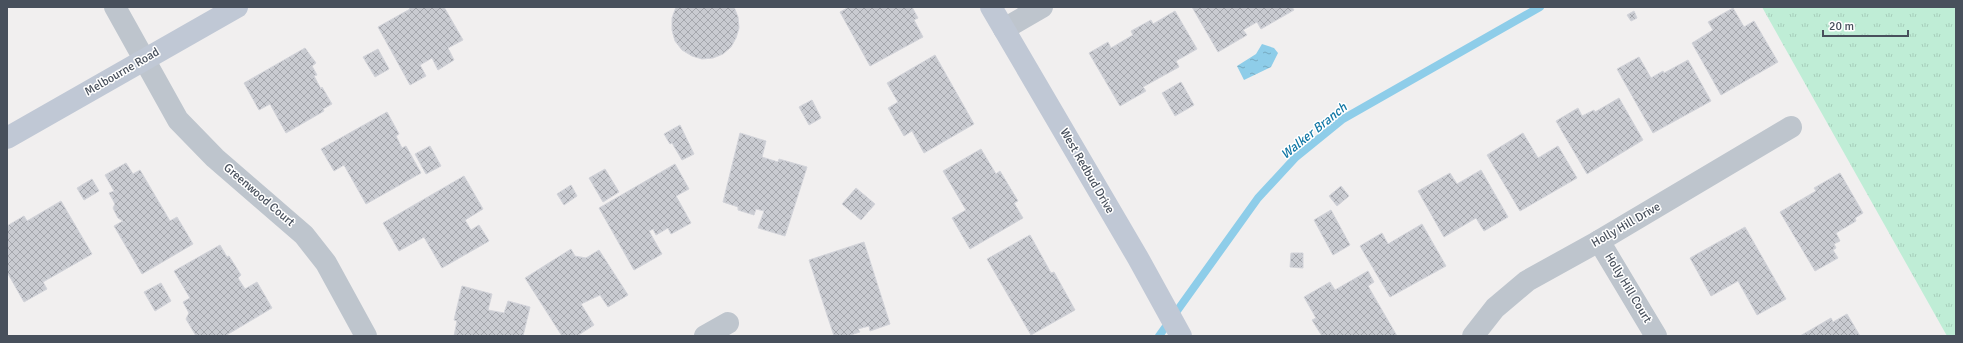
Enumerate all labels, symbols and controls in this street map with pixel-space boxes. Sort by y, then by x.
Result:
scale bar [1823,12,1908,38]
text: 20 m [1829,19,1854,34]
street label: Melbourne Road [82,45,162,99]
water label: Walker Branch [1278,99,1351,163]
street label: West Redbud Drive [1057,126,1117,216]
street label: Greenwood Court [220,160,298,230]
street label: Holly Hill Drive [1589,199,1663,251]
street label: Holly Hill Court [1601,250,1655,326]

